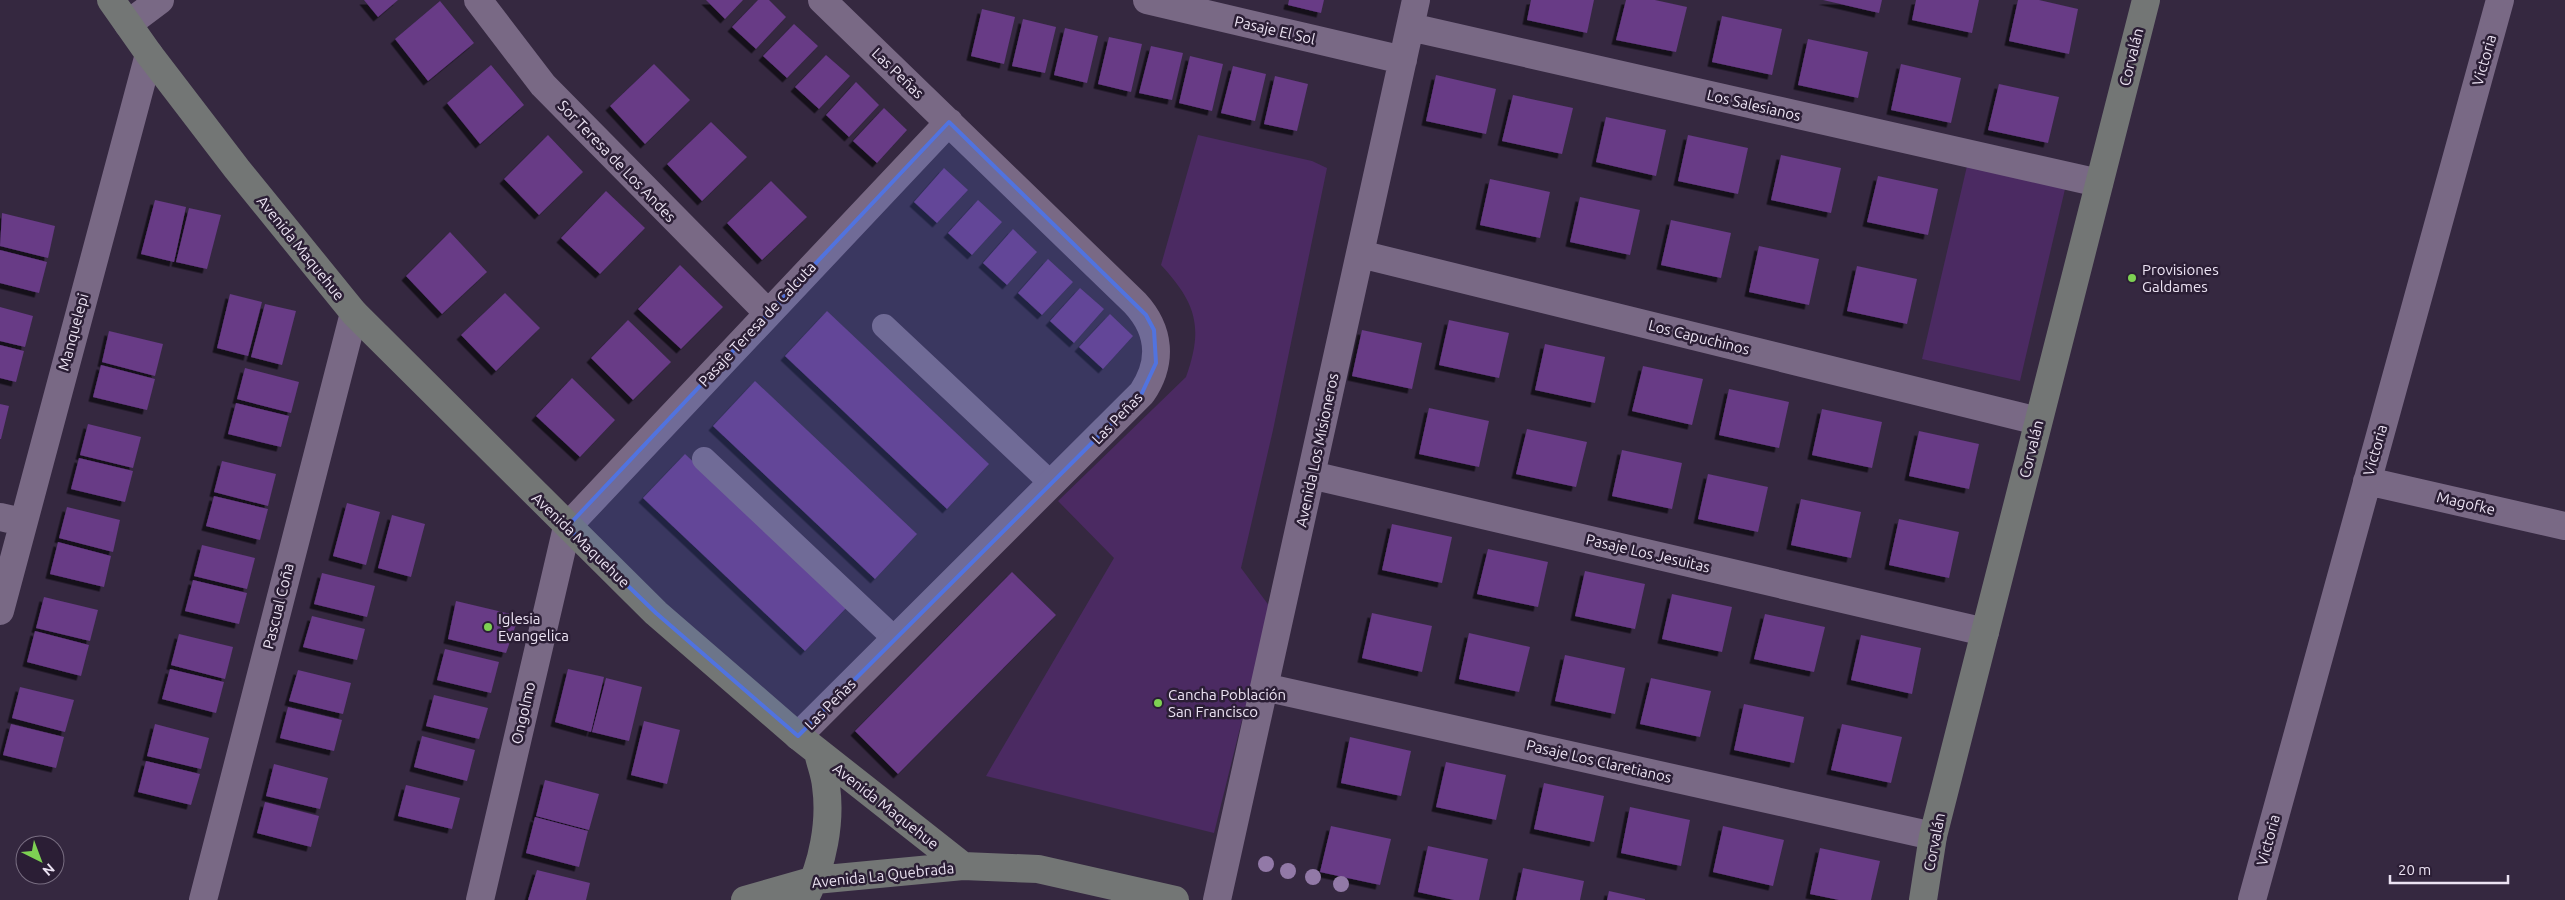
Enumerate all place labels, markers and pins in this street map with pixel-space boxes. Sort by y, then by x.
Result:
place label: Provisiones Galdames [2142,261,2219,295]
marker: Provisiones Galdames [2126,272,2138,284]
place label: Iglesia Evangelica [498,610,569,644]
marker: Iglesia Evangelica [482,621,494,633]
place label: Cancha Población San Francisco [1168,686,1286,720]
marker: Cancha Población San Francisco [1152,697,1164,709]

